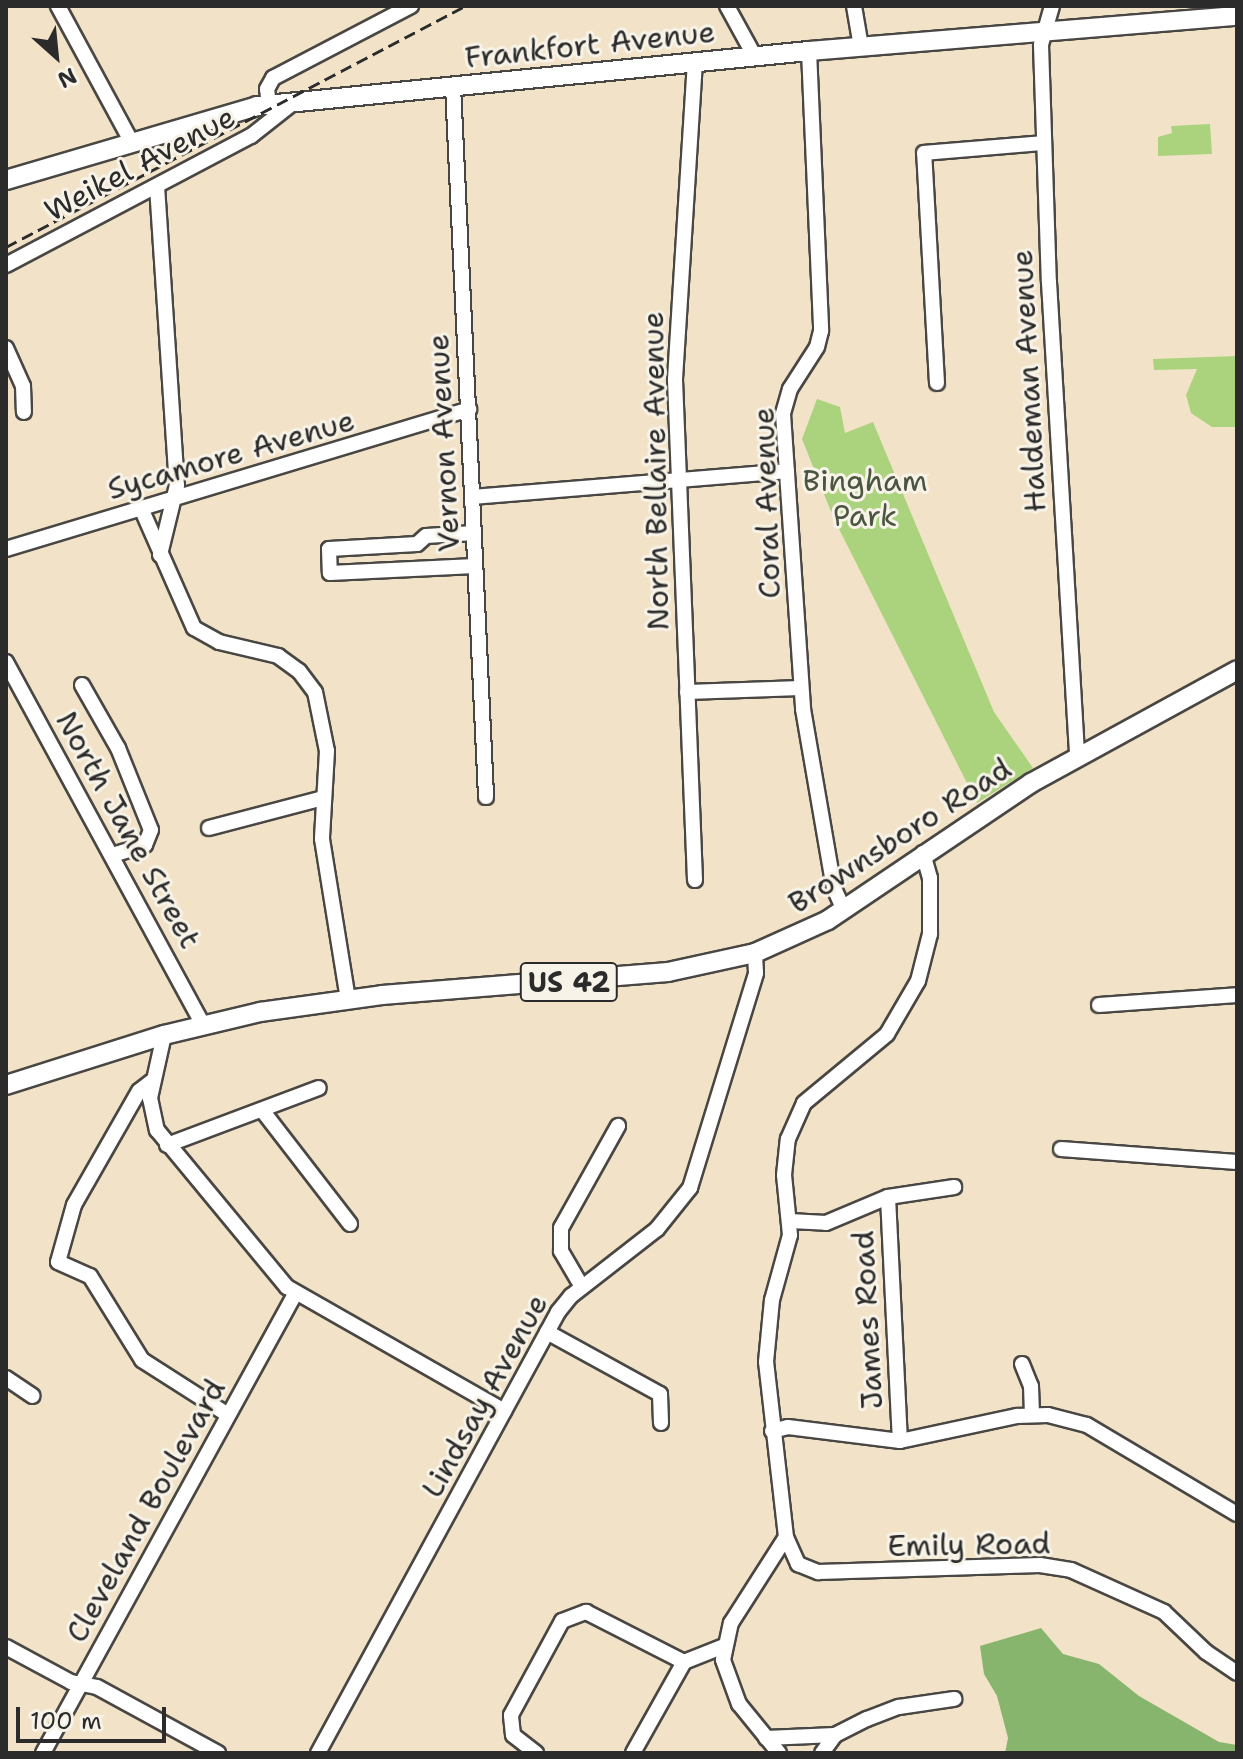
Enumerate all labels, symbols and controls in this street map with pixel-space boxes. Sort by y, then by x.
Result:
street label: Frankfort Avenue [463,14,717,76]
north arrow [16,16,96,96]
text: N [53,61,81,95]
street label: Weikel Avenue [39,99,241,229]
street label: Haldeman Avenue [1004,249,1054,513]
street label: North Bellaire Avenue [635,311,677,631]
street label: Vernon Avenue [420,333,468,553]
street label: Sycamore Avenue [103,403,359,507]
street label: Coral Avenue [746,407,788,599]
park label: Bingham Park [802,463,928,534]
street label: North Jane Street [48,705,208,955]
street label: Brownsboro Road [782,751,1018,921]
road number: US 42 [519,958,619,1006]
street label: James Road [845,1230,891,1410]
street label: Lindsay Avenue [414,1288,556,1504]
street label: Cleveland Boulevard [59,1373,233,1649]
street label: Emily Road [887,1526,1051,1564]
scale bar [20,1691,170,1741]
text: 100 m [30,1705,102,1737]

